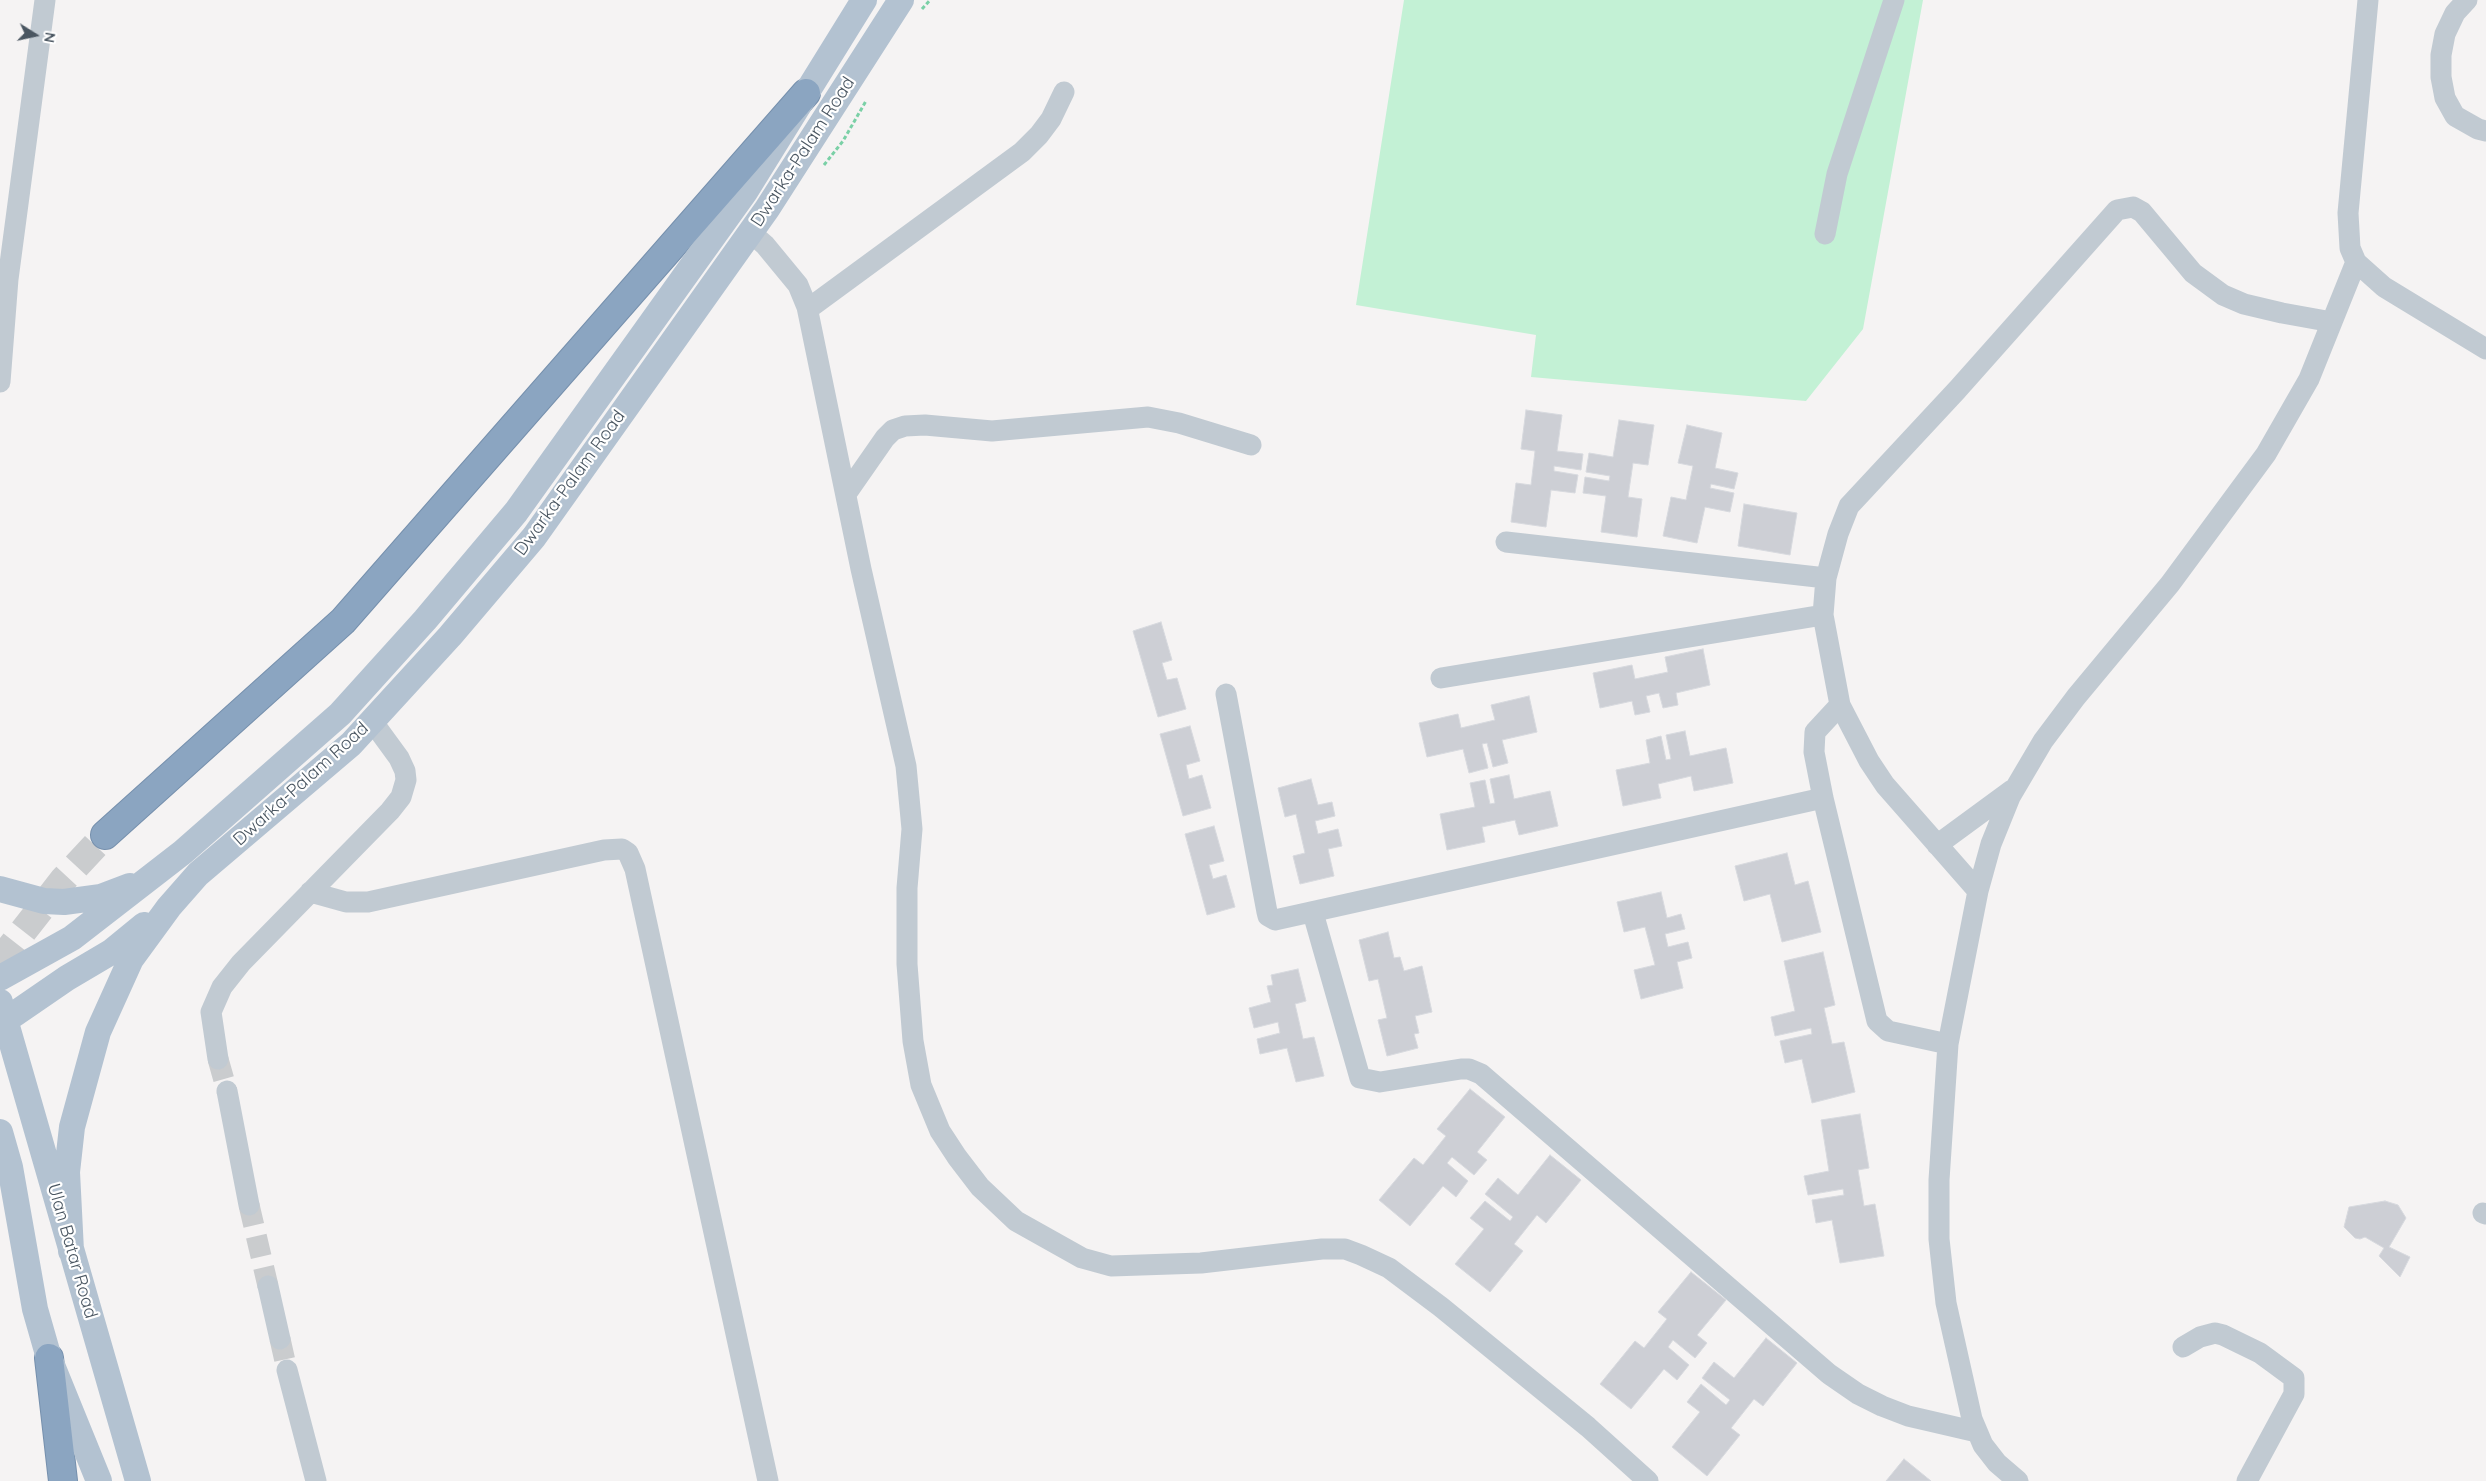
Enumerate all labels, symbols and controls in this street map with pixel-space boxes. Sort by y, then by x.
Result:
north arrow [10,10,60,60]
text: N [40,31,60,44]
street label: Dwarka-Palam Road [746,73,860,231]
street label: Dwarka-Palam Road [510,406,630,560]
street label: Dwarka-Palam Road [229,718,373,850]
street label: Ulan Batar Road [42,1181,102,1321]

